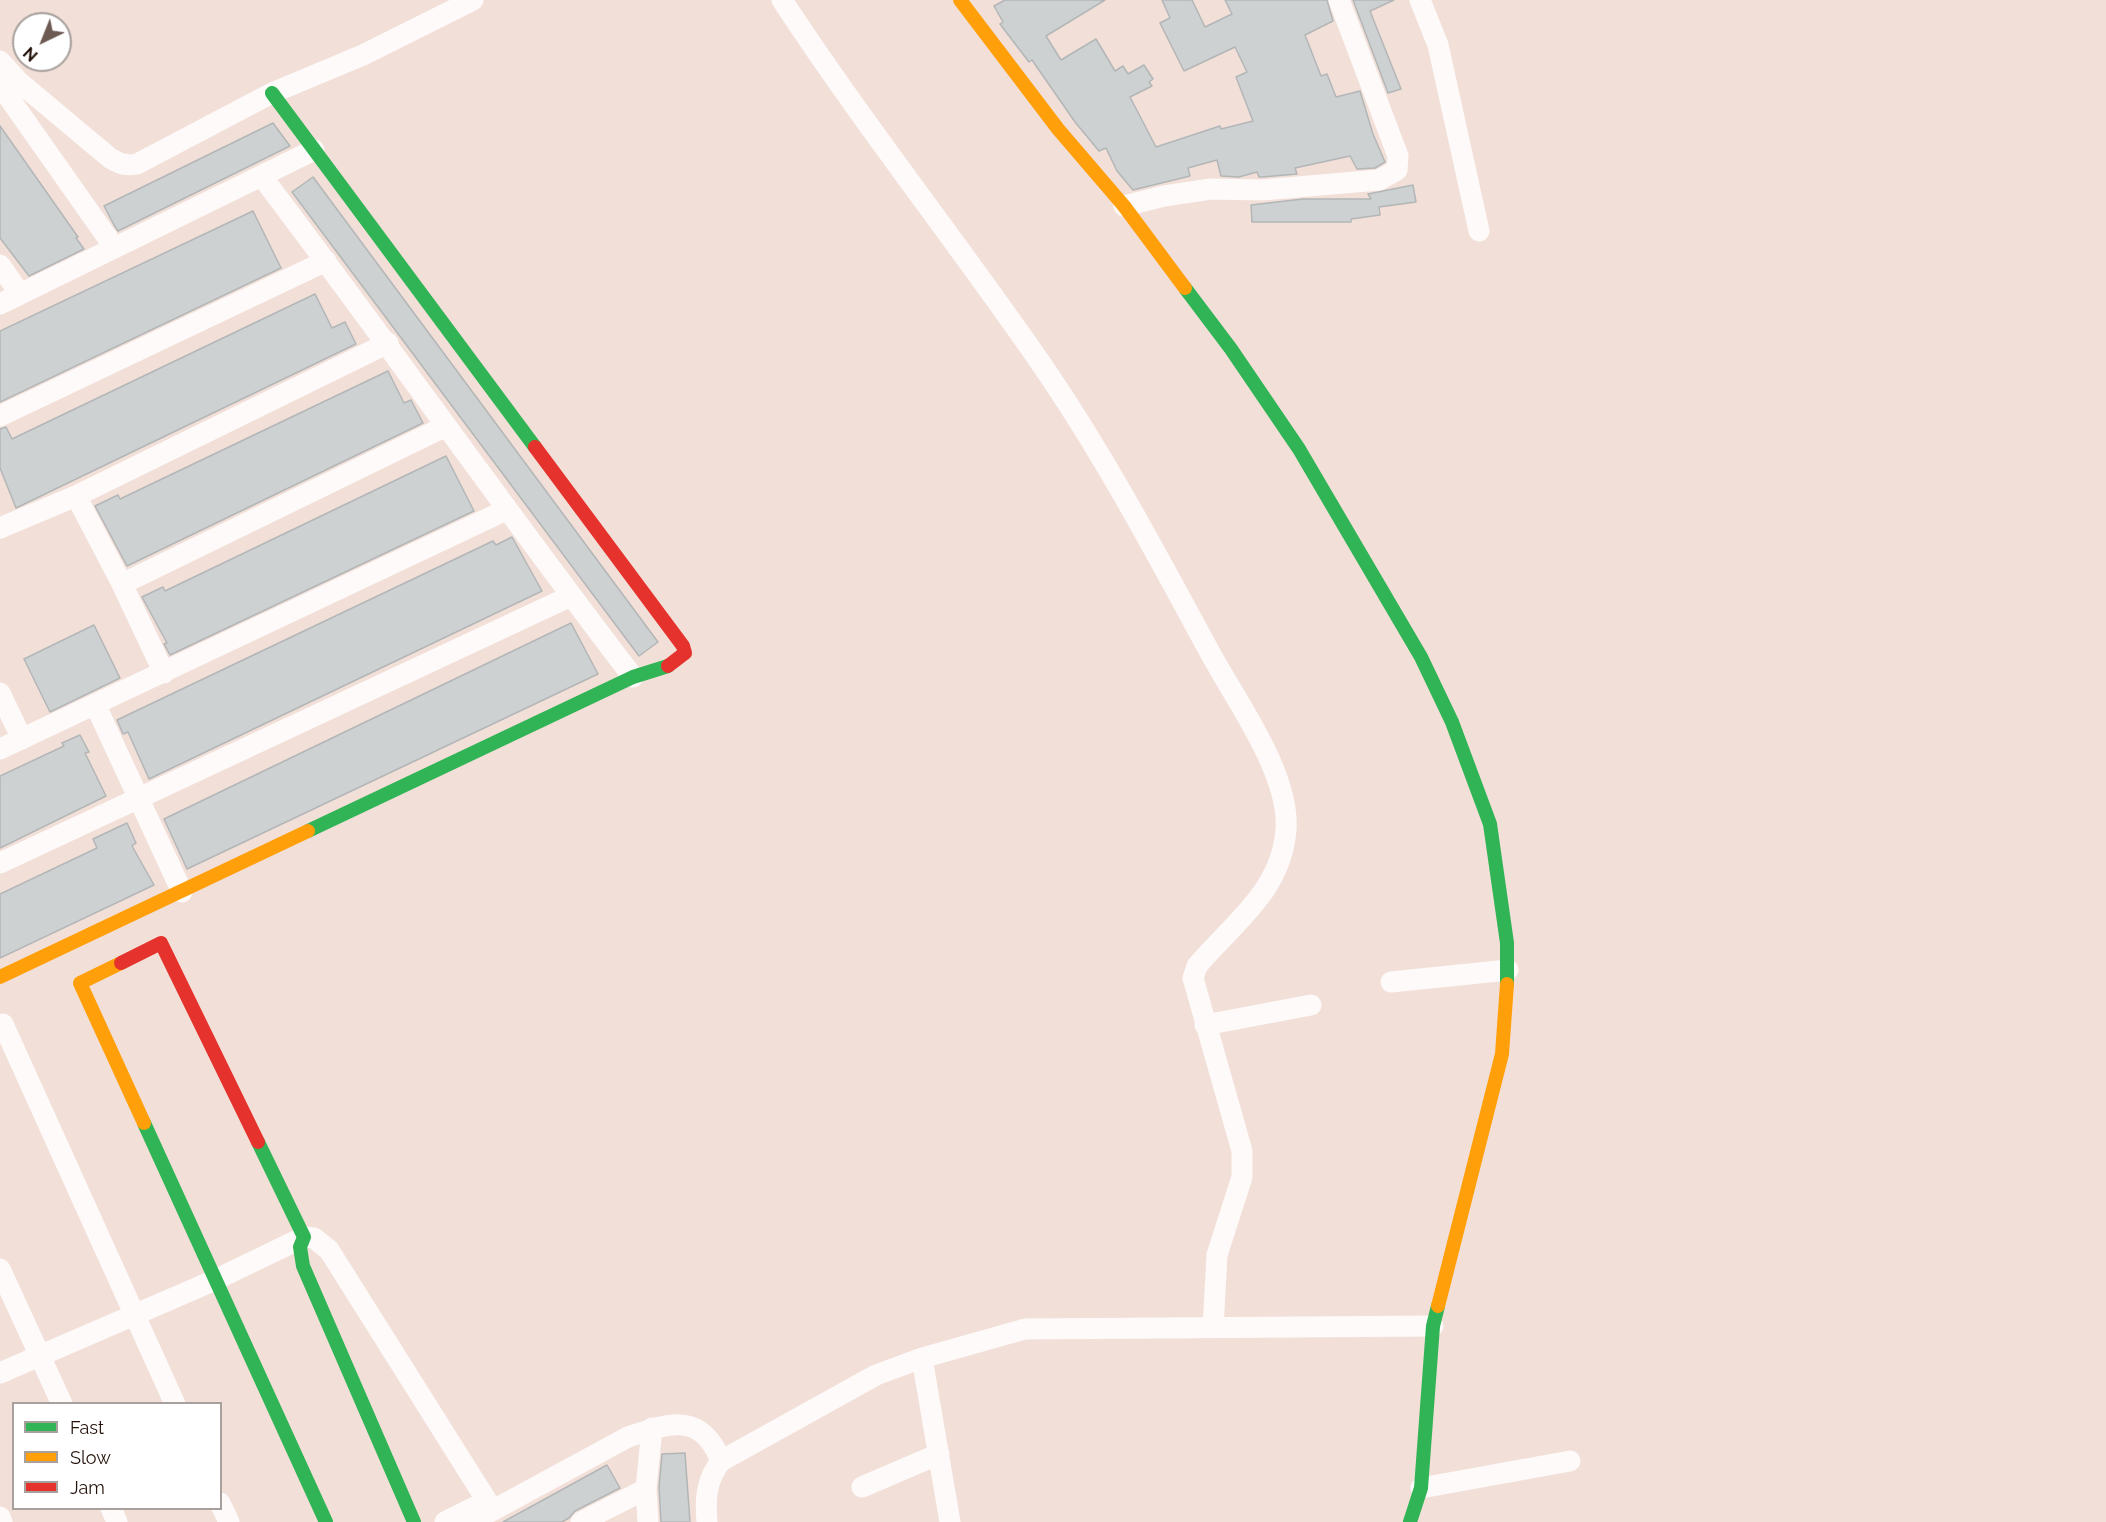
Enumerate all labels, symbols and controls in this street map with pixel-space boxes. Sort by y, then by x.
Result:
north arrow [12,12,72,72]
text: N [20,43,42,65]
legend [12,1402,222,1510]
text: Fast [70,1417,104,1438]
text: Slow [70,1447,111,1468]
text: Jam [70,1477,105,1498]

